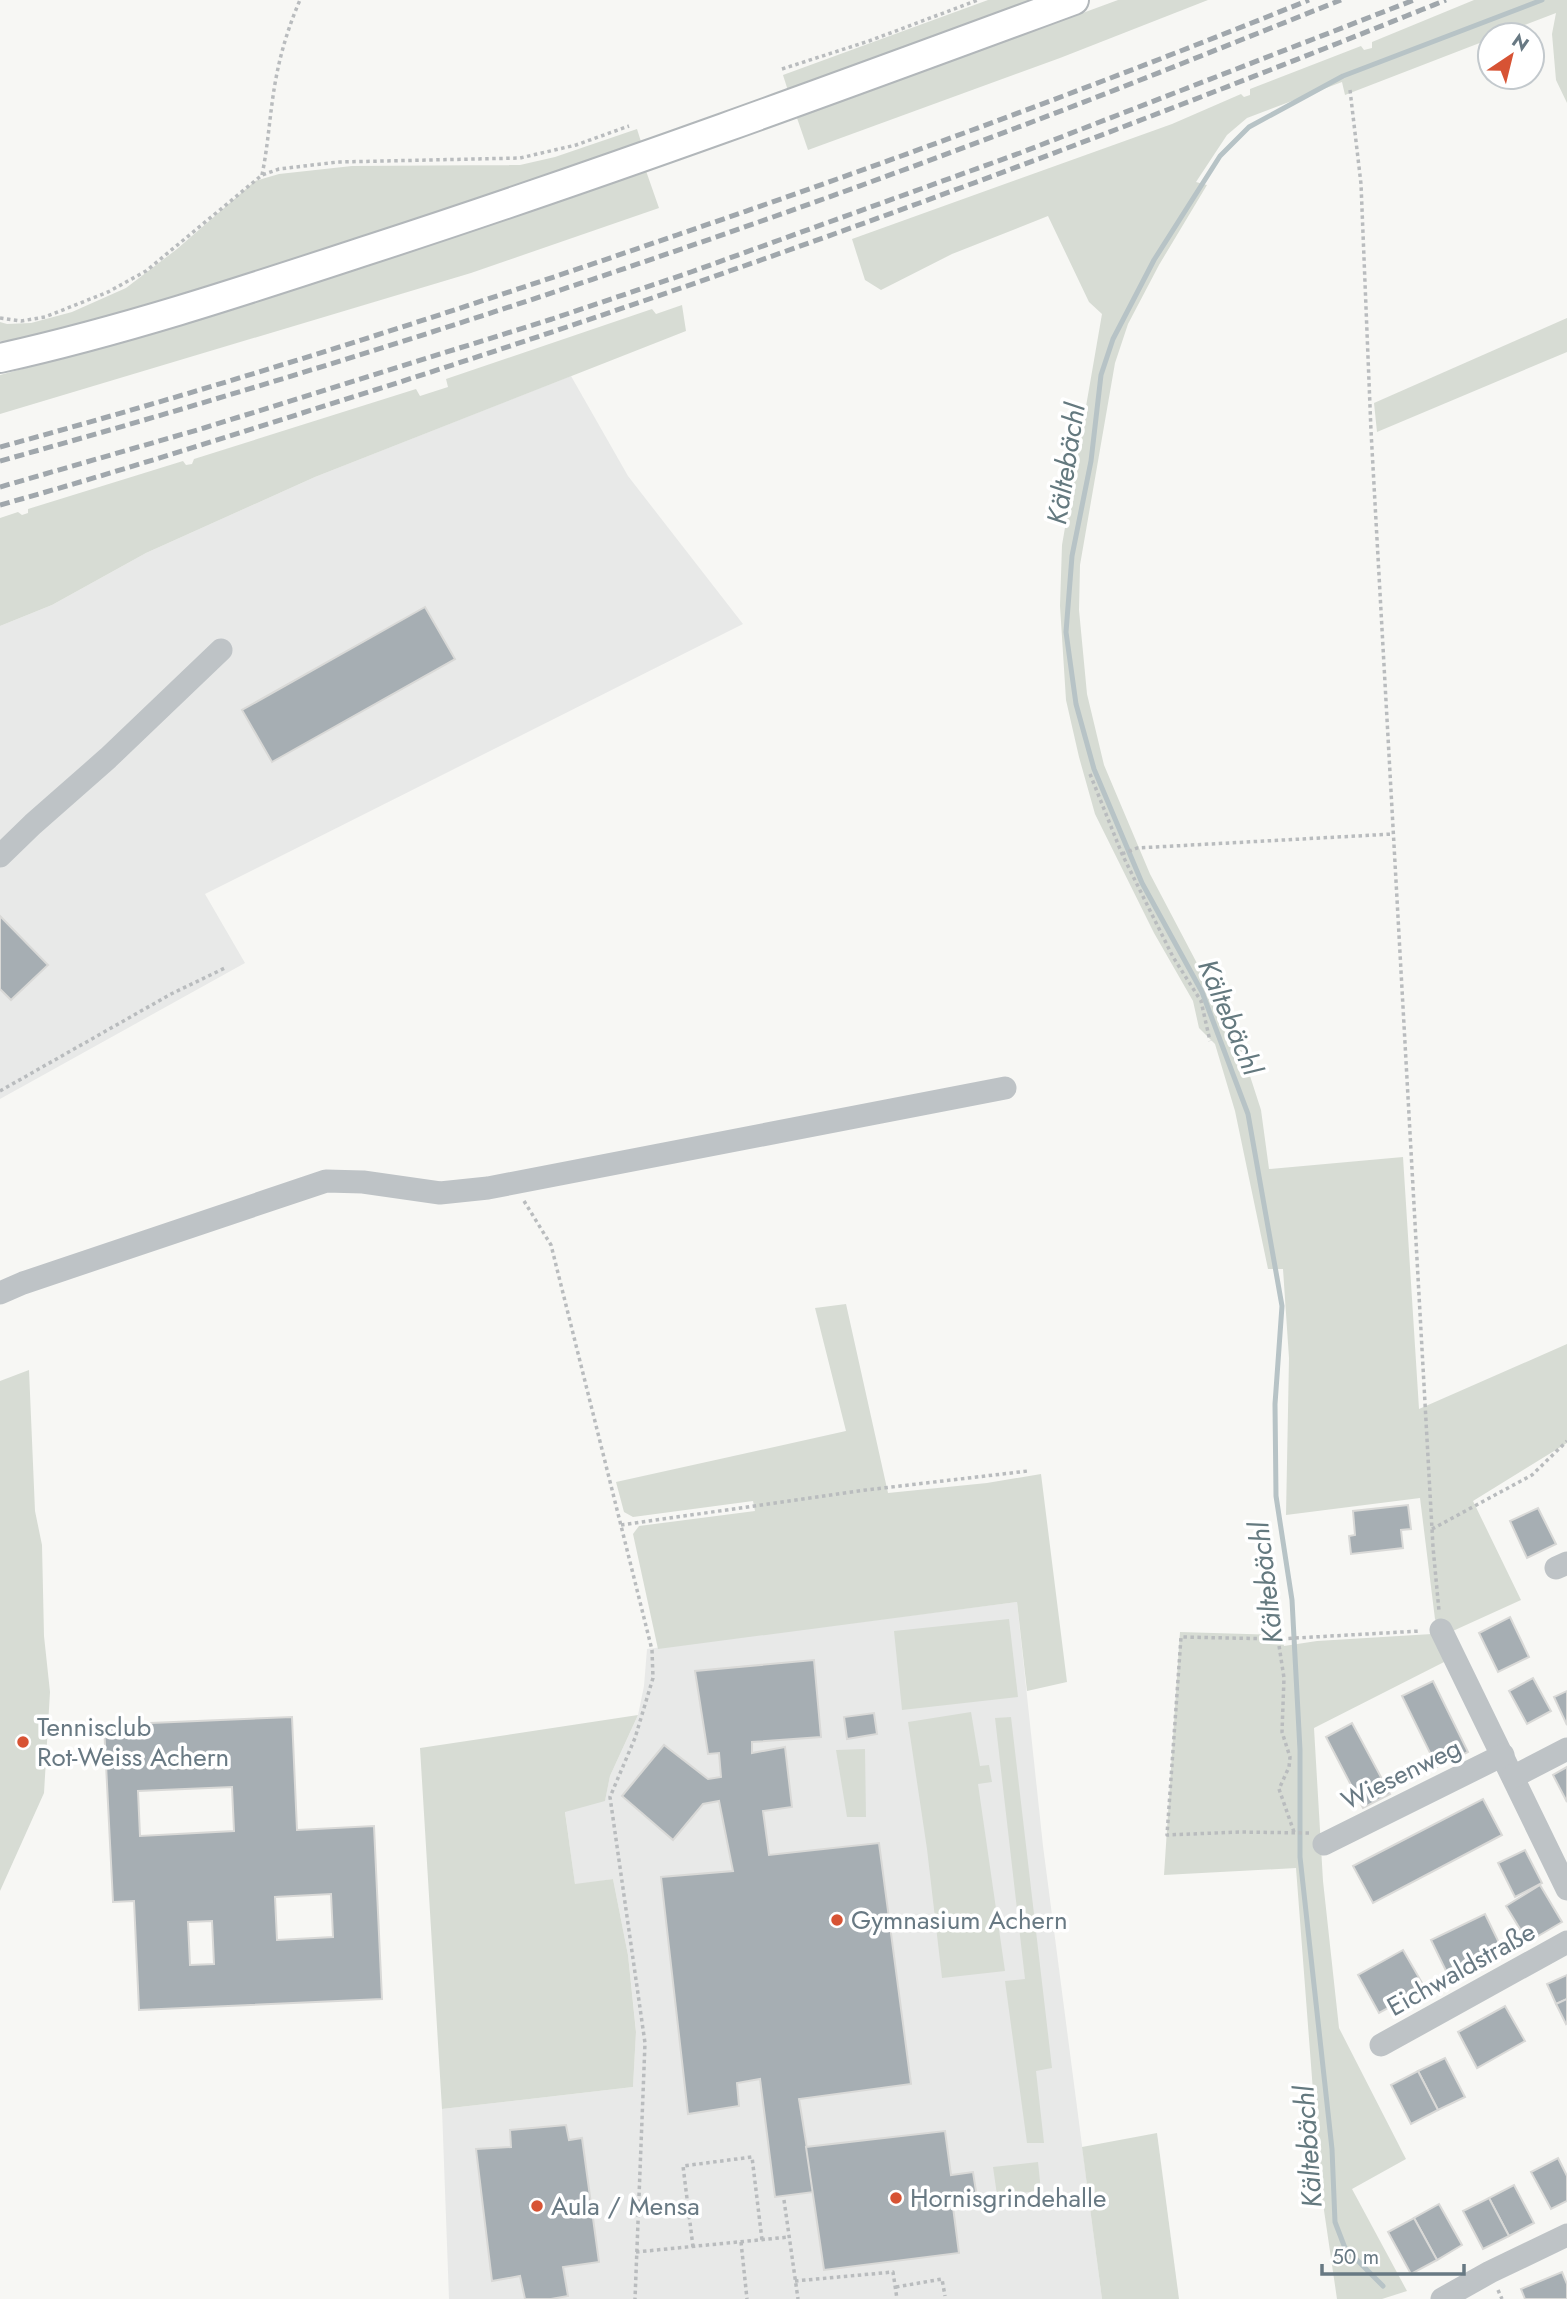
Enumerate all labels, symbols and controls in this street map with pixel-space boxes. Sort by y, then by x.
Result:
north arrow [1476,21,1546,91]
text: N [1507,27,1534,58]
water label: Kältebächl [1036,399,1096,527]
water label: Kältebächl [1187,953,1273,1083]
water label: Kältebächl [1238,1518,1294,1646]
place label: Tennisclub Rot-Weiss Achern [37,1708,229,1776]
street label: Wiesenweg [1335,1729,1467,1819]
marker: Tennisclub Rot-Weiss Achern [15,1734,31,1750]
place label: Gymnasium Achern [851,1901,1068,1939]
marker: Gymnasium Achern [829,1912,845,1928]
street label: Eichwaldstraße [1380,1913,1542,2025]
water label: Kältebächl [1283,2083,1333,2209]
place label: Hornisgrindehalle [910,2179,1106,2217]
place label: Aula / Mensa [551,2187,700,2225]
marker: Hornisgrindehalle [888,2190,904,2206]
marker: Aula / Mensa [529,2198,545,2214]
scale bar [1322,2232,1464,2276]
text: 50 m [1332,2242,1379,2272]

